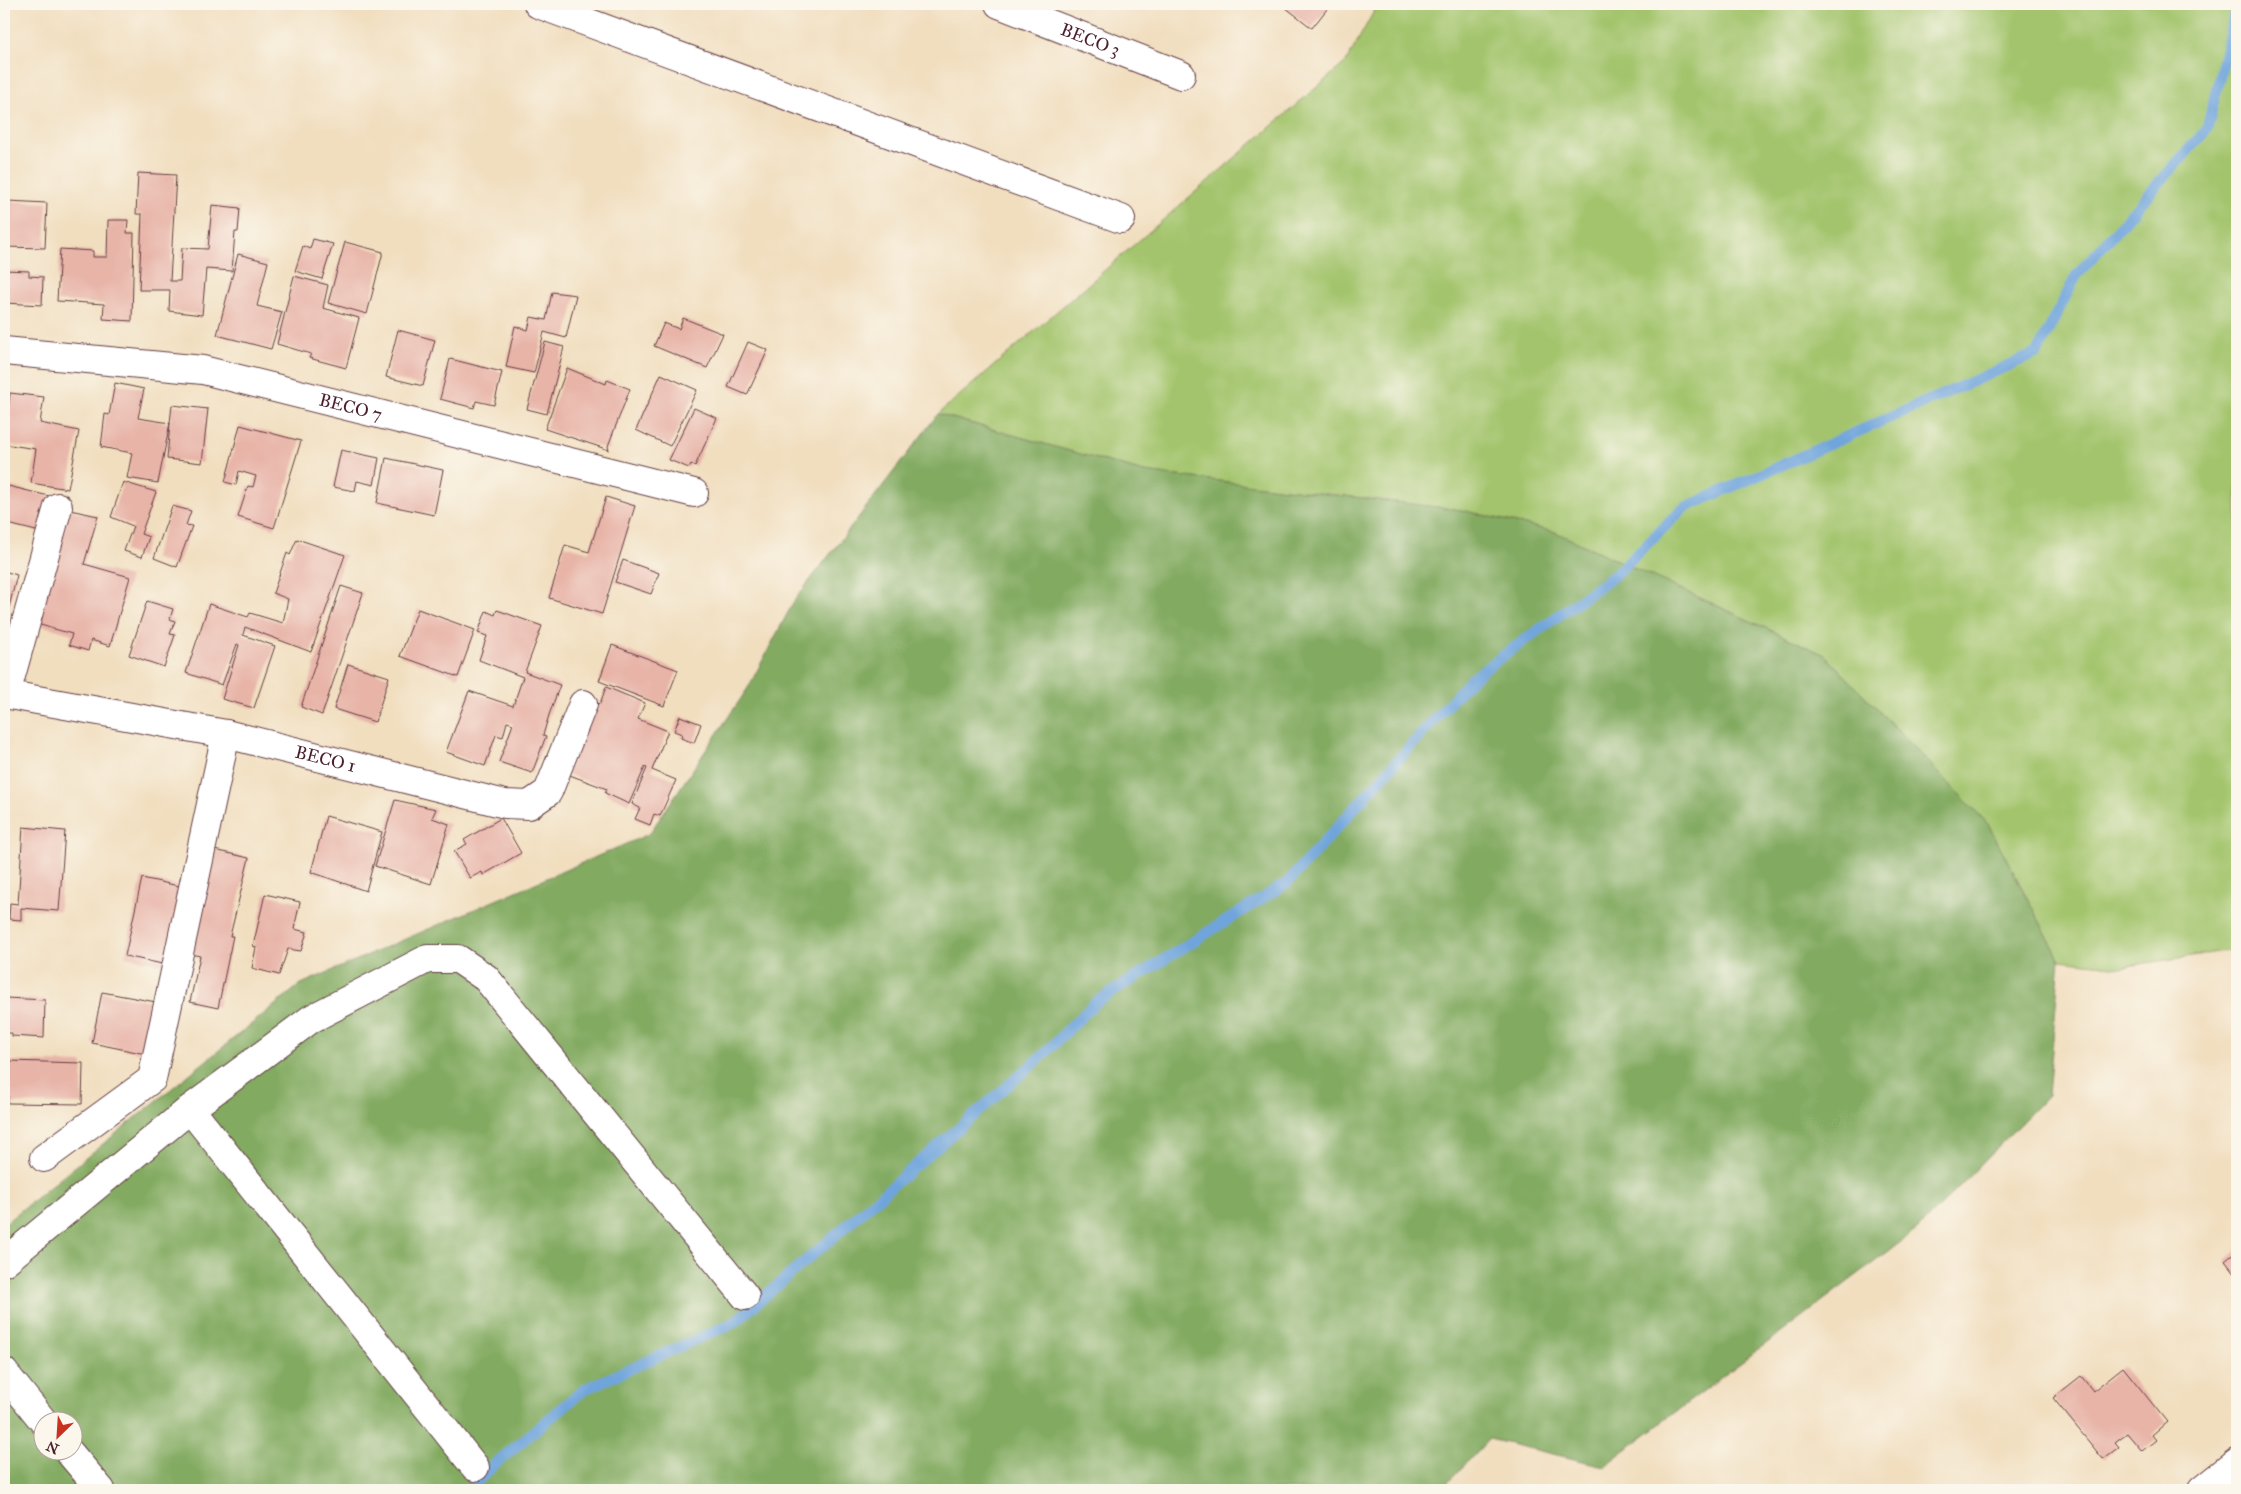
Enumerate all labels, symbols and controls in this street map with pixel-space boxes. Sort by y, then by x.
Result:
street label: BECO 3 [1058,18,1123,61]
street label: BECO 7 [317,388,384,425]
street label: BECO 1 [293,741,358,777]
north arrow [32,1412,82,1462]
text: N [44,1437,62,1458]

